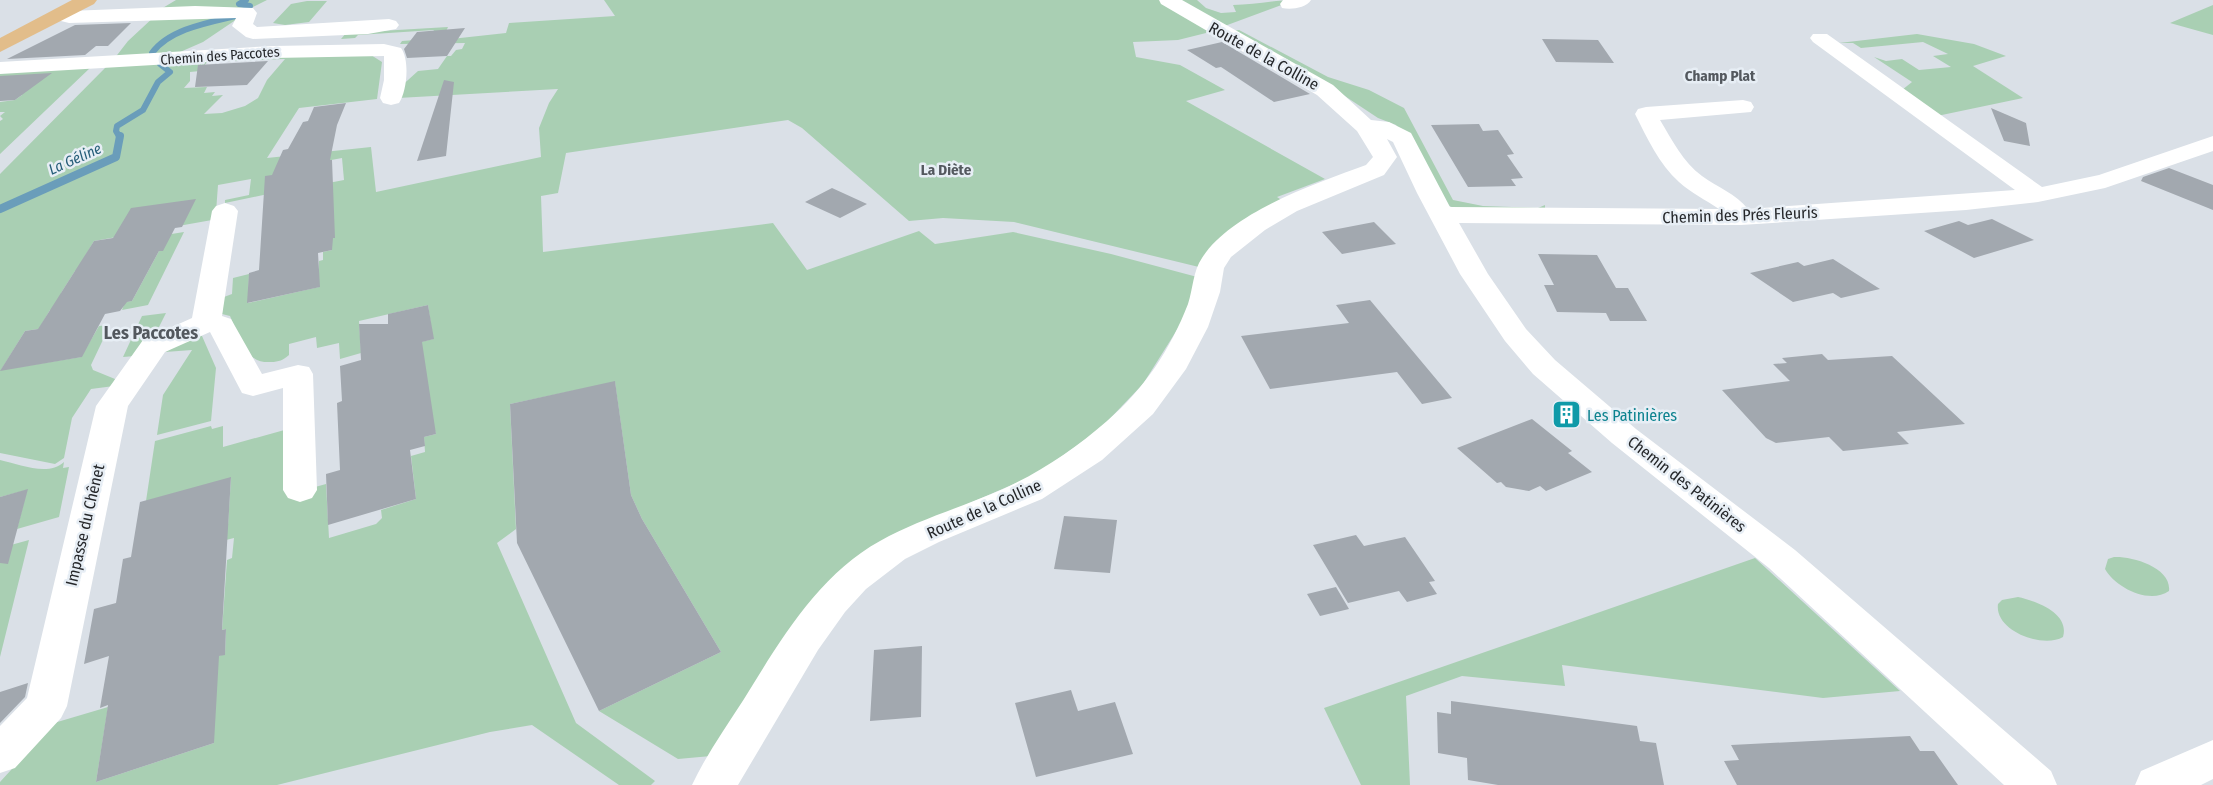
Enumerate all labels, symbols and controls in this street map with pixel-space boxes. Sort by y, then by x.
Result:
street label: Route de la Colline [1206,18,1322,94]
street label: Chemin des Paccotes [160,43,280,69]
district label: Champ Plat [1685,67,1756,85]
water label: La Géline [46,139,104,179]
district label: La Diète [921,161,972,179]
street label: Chemin des Prés Fleuris [1662,203,1818,227]
district label: Les Paccotes [104,322,198,344]
building icon: Les Patinières [1550,399,1582,431]
place label: Les Patinières [1587,406,1677,425]
street label: Chemin des Patinières [1624,432,1750,536]
street label: Impasse du Chênet [62,462,108,588]
street label: Route de la Colline [924,475,1044,543]

